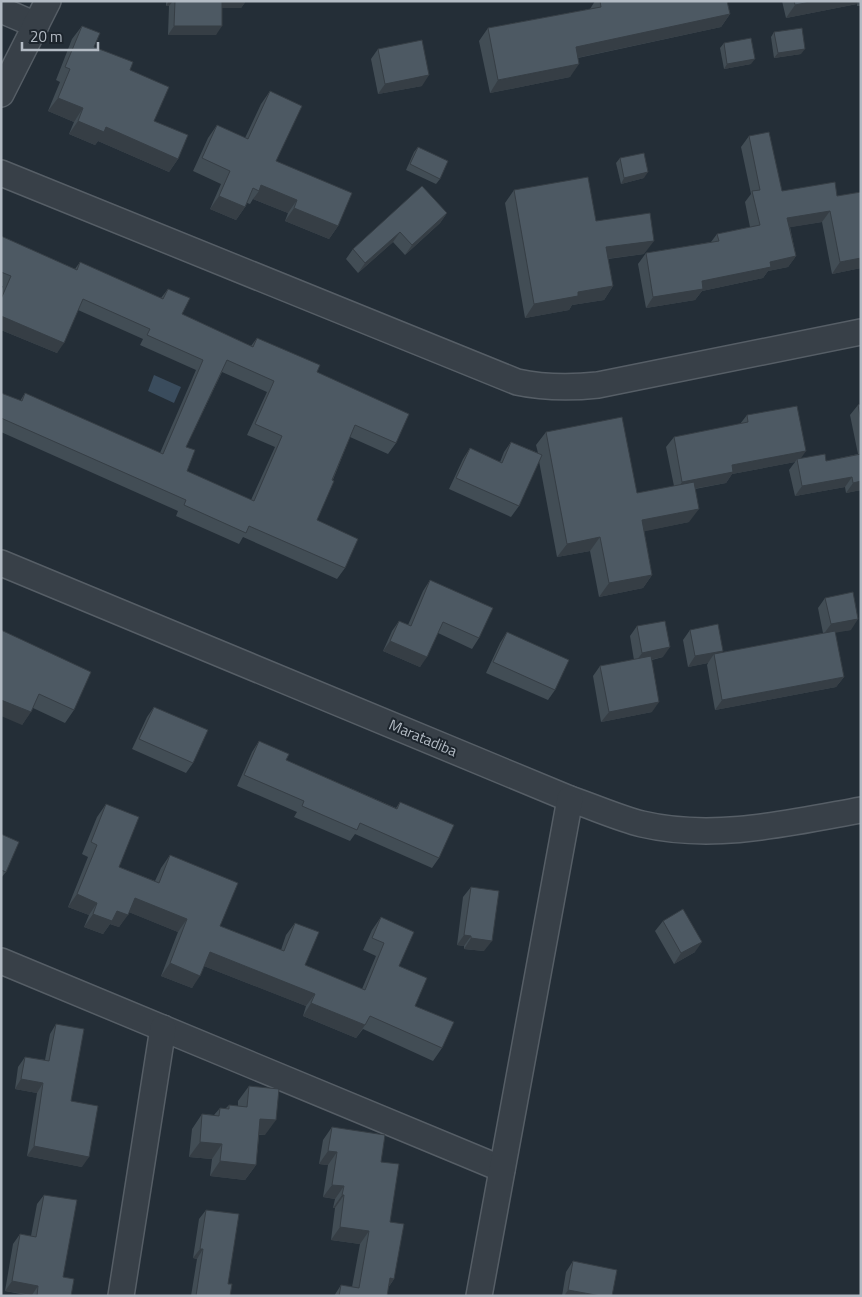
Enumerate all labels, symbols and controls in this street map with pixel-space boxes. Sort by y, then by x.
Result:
scale bar [22,20,99,52]
text: 20 m [30,25,63,48]
street label: Maratadiba [385,713,461,762]

